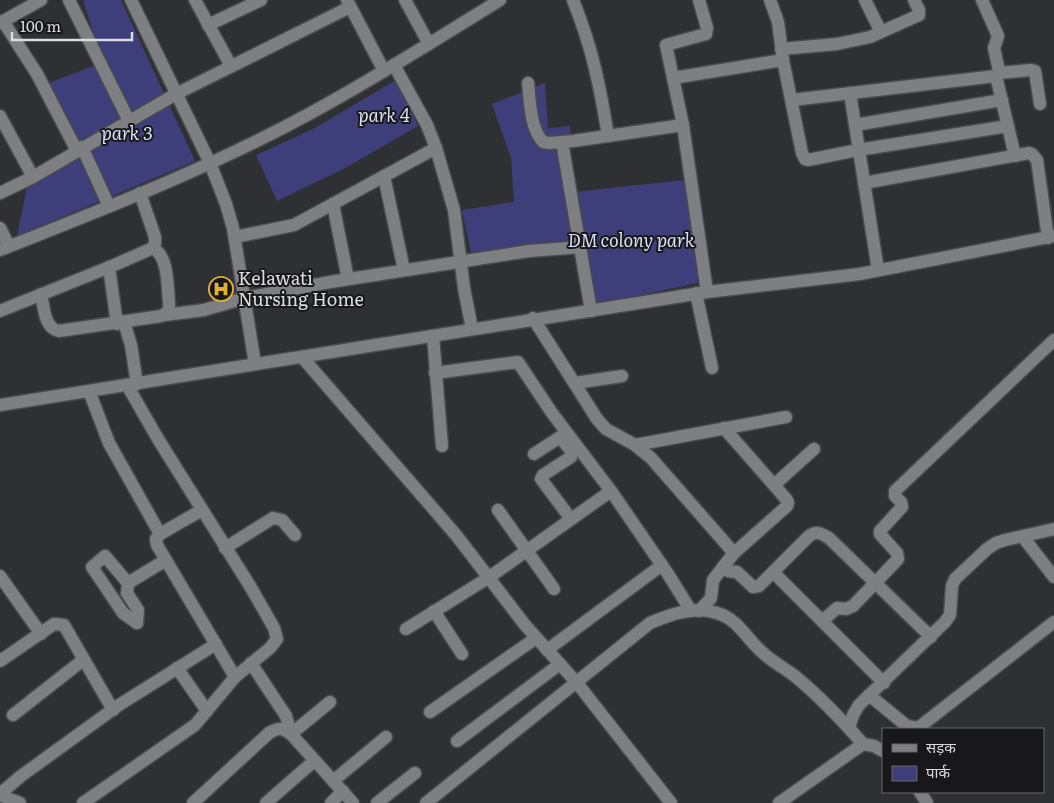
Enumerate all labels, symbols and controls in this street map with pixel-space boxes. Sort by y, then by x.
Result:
scale bar [12,10,132,42]
text: 100 m [20,14,61,37]
park label: park 4 [358,101,410,128]
park label: park 3 [102,119,152,146]
park label: DM colony park [567,226,695,253]
place label: Kelawati Nursing Home [238,264,364,312]
hospital icon: Kelawati Nursing Home [208,276,234,302]
legend [882,728,1044,793]
text: सड़क [926,735,956,758]
text: पार्क [926,760,950,783]

